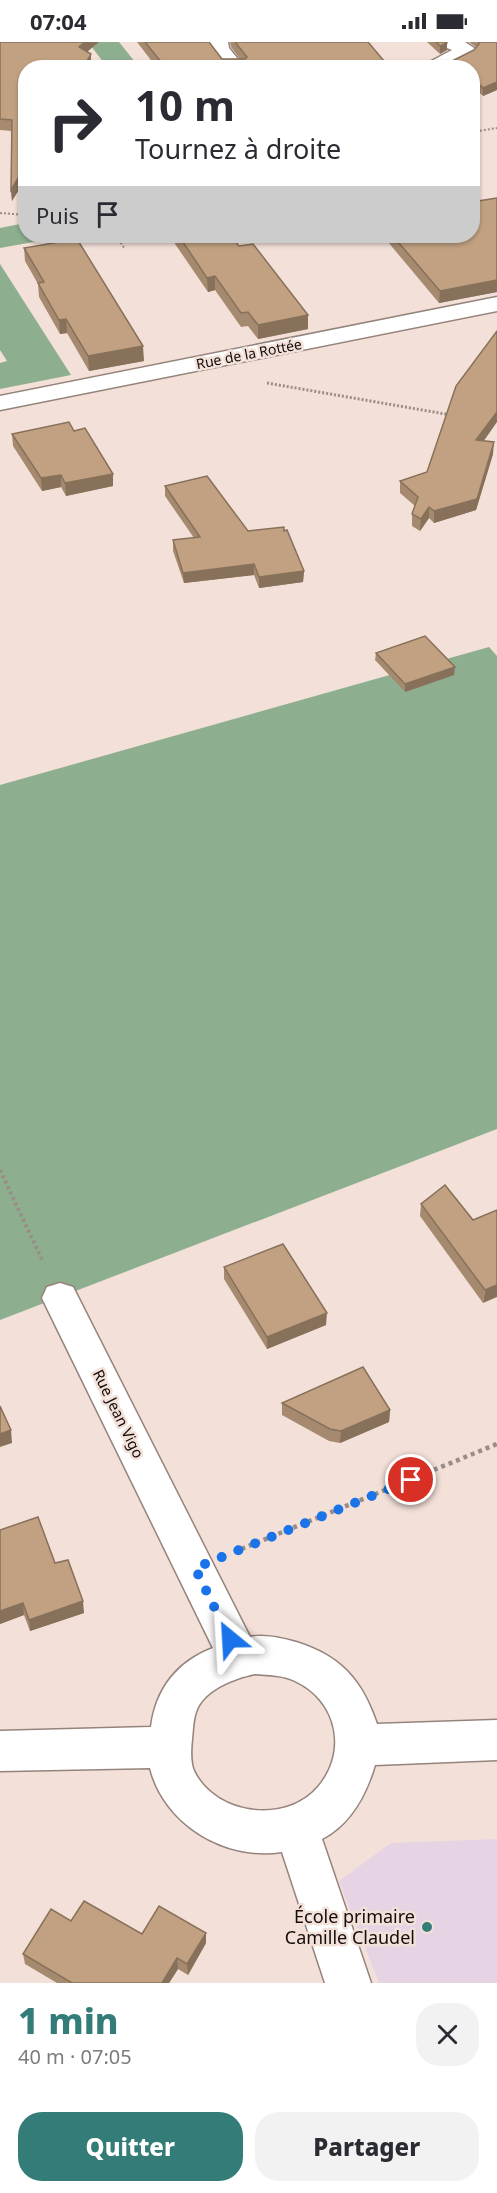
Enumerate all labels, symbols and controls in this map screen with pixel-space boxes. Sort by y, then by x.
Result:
text: 07:04 [30,6,87,36]
text: 10 m [135,76,235,133]
icon: right [36,84,114,162]
text: Tournez à droite [135,130,341,167]
icon: arrive [91,198,124,231]
text: Puis [36,200,79,230]
street label: Rue de la Rottée [194,334,303,373]
street label: Rue Jean Vigo [89,1366,149,1461]
pin [385,1454,436,1505]
icon: arrive [394,1463,427,1496]
position arrow [198,1607,262,1671]
place label: École primaire Camille Claudel [285,1904,415,1949]
marker: École primaire Camille Claudel [420,1920,434,1934]
text: 1 min [18,1996,119,2045]
button: close [416,2003,479,2066]
text: 40 m · 07:05 [18,2043,132,2070]
button: Quitter [18,2112,243,2181]
button: Partager [255,2112,479,2181]

